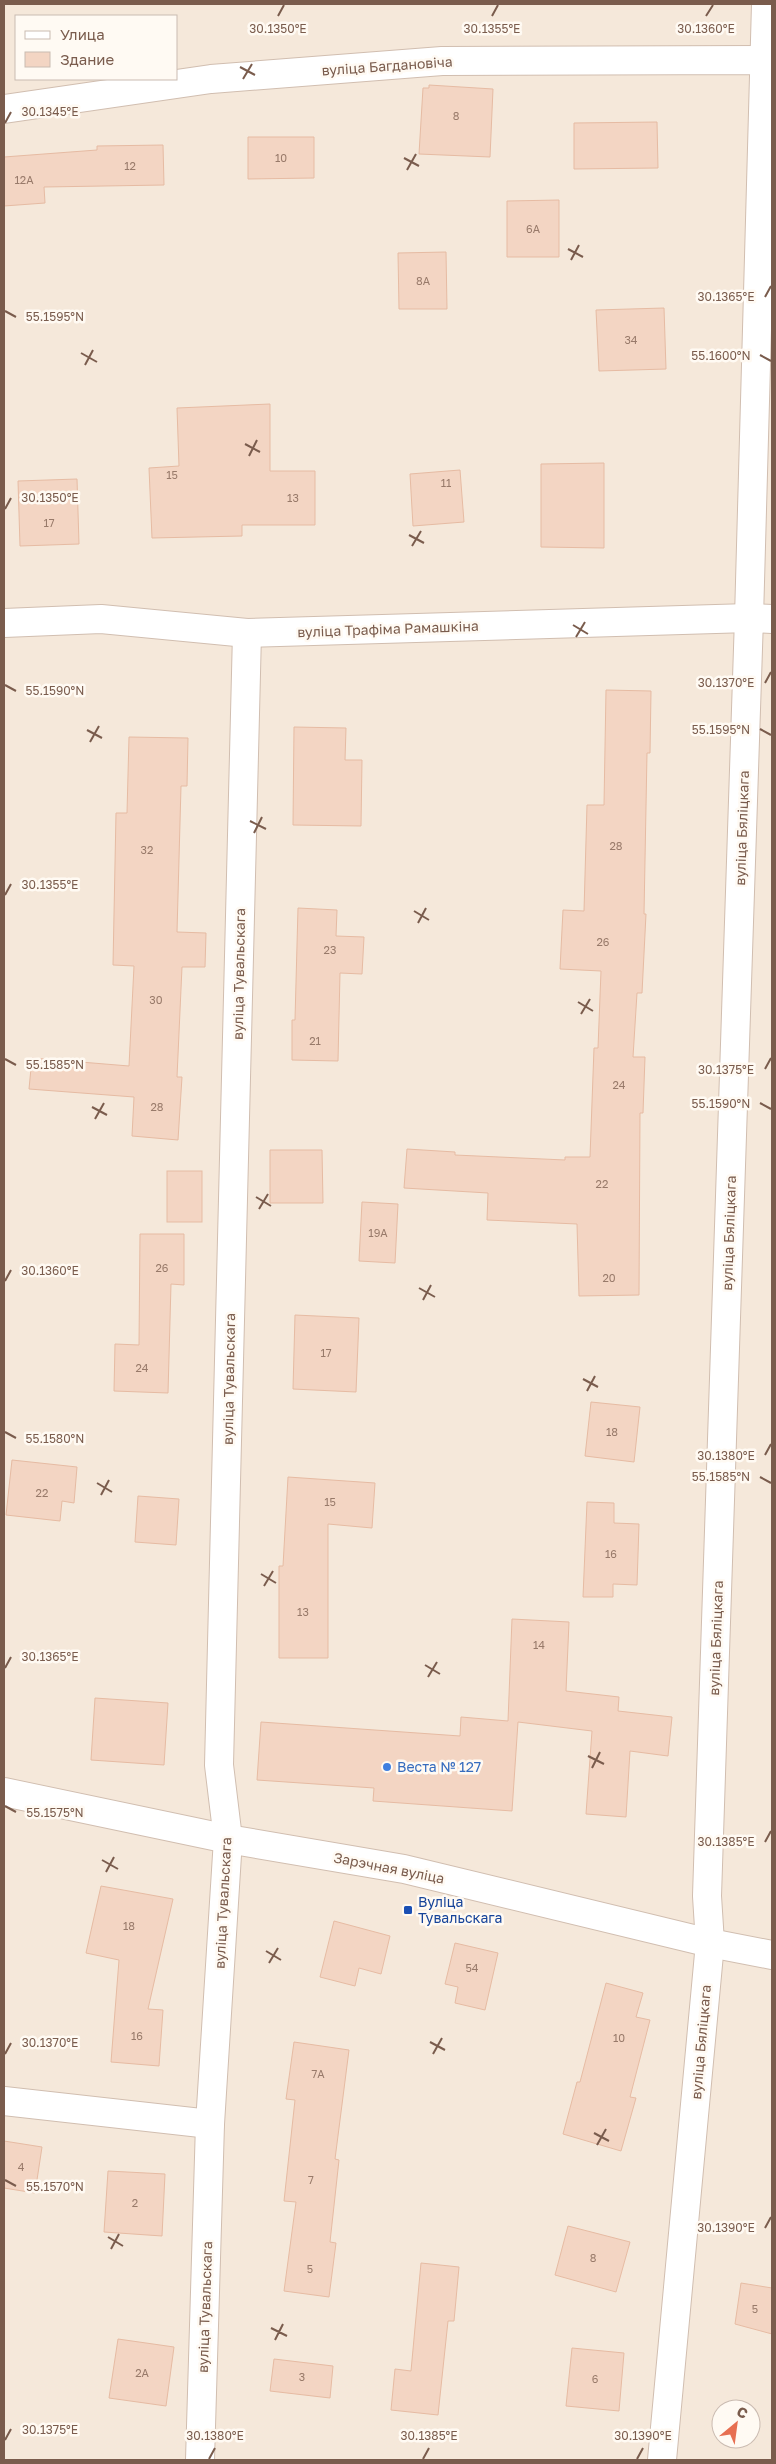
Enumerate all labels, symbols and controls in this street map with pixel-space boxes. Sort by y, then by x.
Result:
legend [15,15,178,80]
text: 30.1350°E [249,21,307,36]
text: 30.1355°E [464,21,520,36]
text: 30.1360°E [677,21,735,36]
text: Улица [60,25,105,43]
text: Здание [60,50,114,68]
street label: вуліца Багдановіча [321,52,453,79]
text: 30.1345°E [21,104,79,119]
house number: 8 [453,109,460,122]
house number: 10 [275,151,287,164]
house number: 12 [124,159,136,172]
house number: 12А [14,173,34,186]
house number: 6А [526,222,541,235]
house number: 8А [416,274,431,287]
text: 30.1365°E [697,289,755,304]
text: 55.1595°N [26,309,84,324]
house number: 34 [624,333,638,346]
text: 55.1600°N [691,348,751,363]
house number: 15 [166,468,178,481]
house number: 11 [441,476,451,489]
text: 30.1350°E [21,490,79,505]
house number: 13 [287,491,299,504]
house number: 17 [43,516,55,529]
street label: вуліца Трафіма Рамашкіна [297,617,479,640]
text: 30.1370°E [698,675,754,690]
text: 55.1590°N [26,683,84,698]
text: 55.1595°N [692,722,750,737]
street label: вуліца Бяліцкага [731,770,752,886]
house number: 28 [609,839,623,852]
house number: 32 [141,843,153,856]
text: 30.1355°E [22,877,78,892]
street label: вуліца Тувальскага [229,908,248,1040]
house number: 26 [596,935,610,948]
house number: 23 [324,943,336,956]
house number: 30 [149,993,163,1006]
house number: 21 [309,1034,321,1047]
text: 55.1585°N [26,1057,84,1072]
text: 30.1375°E [698,1062,754,1077]
house number: 24 [612,1078,626,1091]
text: 55.1590°N [692,1096,750,1111]
house number: 28 [150,1100,164,1113]
street label: вуліца Бяліцкага [718,1175,739,1291]
house number: 22 [596,1177,608,1190]
house number: 19А [368,1226,388,1239]
house number: 26 [155,1261,169,1274]
text: 30.1360°E [21,1263,79,1278]
house number: 20 [602,1271,616,1284]
street label: вуліца Тувальскага [219,1313,238,1445]
house number: 17 [320,1346,332,1359]
house number: 24 [135,1361,149,1374]
house number: 18 [606,1425,618,1438]
text: 55.1580°N [26,1431,84,1446]
text: 30.1380°E [697,1448,755,1463]
text: 55.1585°N [692,1469,750,1484]
house number: 22 [36,1486,48,1499]
house number: 15 [324,1495,336,1508]
house number: 16 [605,1547,617,1560]
street label: вуліца Бяліцкага [705,1580,726,1696]
house number: 13 [297,1605,309,1618]
house number: 14 [533,1638,545,1651]
text: 30.1365°E [21,1649,79,1664]
place label: Веста № 127 [397,1758,481,1775]
marker: Веста № 127 [381,1761,393,1773]
text: 55.1575°N [26,1805,84,1820]
text: 30.1385°E [697,1834,755,1849]
street label: вуліца Тувальскага [211,1837,234,1969]
street label: Зарэчная вуліца [332,1848,446,1887]
place label: Вуліца Тувальскага [418,1893,502,1926]
marker: Вуліца Тувальскага [402,1904,414,1916]
house number: 18 [123,1919,135,1932]
house number: 54 [465,1961,479,1974]
street label: вуліца Бяліцкага [687,1984,714,2100]
house number: 16 [131,2029,143,2042]
house number: 10 [613,2031,625,2044]
text: 30.1370°E [22,2035,78,2050]
house number: 7А [311,2067,325,2080]
house number: 4 [18,2160,25,2173]
house number: 7 [308,2173,314,2186]
text: 55.1570°N [26,2179,84,2194]
house number: 2 [132,2196,138,2209]
text: 30.1390°E [697,2220,755,2235]
street label: вуліца Тувальскага [194,2241,215,2373]
house number: 8 [590,2251,597,2264]
house number: 5 [307,2262,313,2275]
house number: 5 [752,2302,758,2315]
house number: 2А [135,2366,150,2379]
house number: 3 [299,2370,305,2383]
house number: 6 [592,2372,599,2385]
north arrow [711,2399,761,2449]
text: С [734,2402,751,2422]
text: 30.1375°E [22,2422,78,2437]
text: 30.1380°E [186,2428,244,2443]
text: 30.1385°E [400,2428,458,2443]
text: 30.1390°E [614,2428,672,2443]

